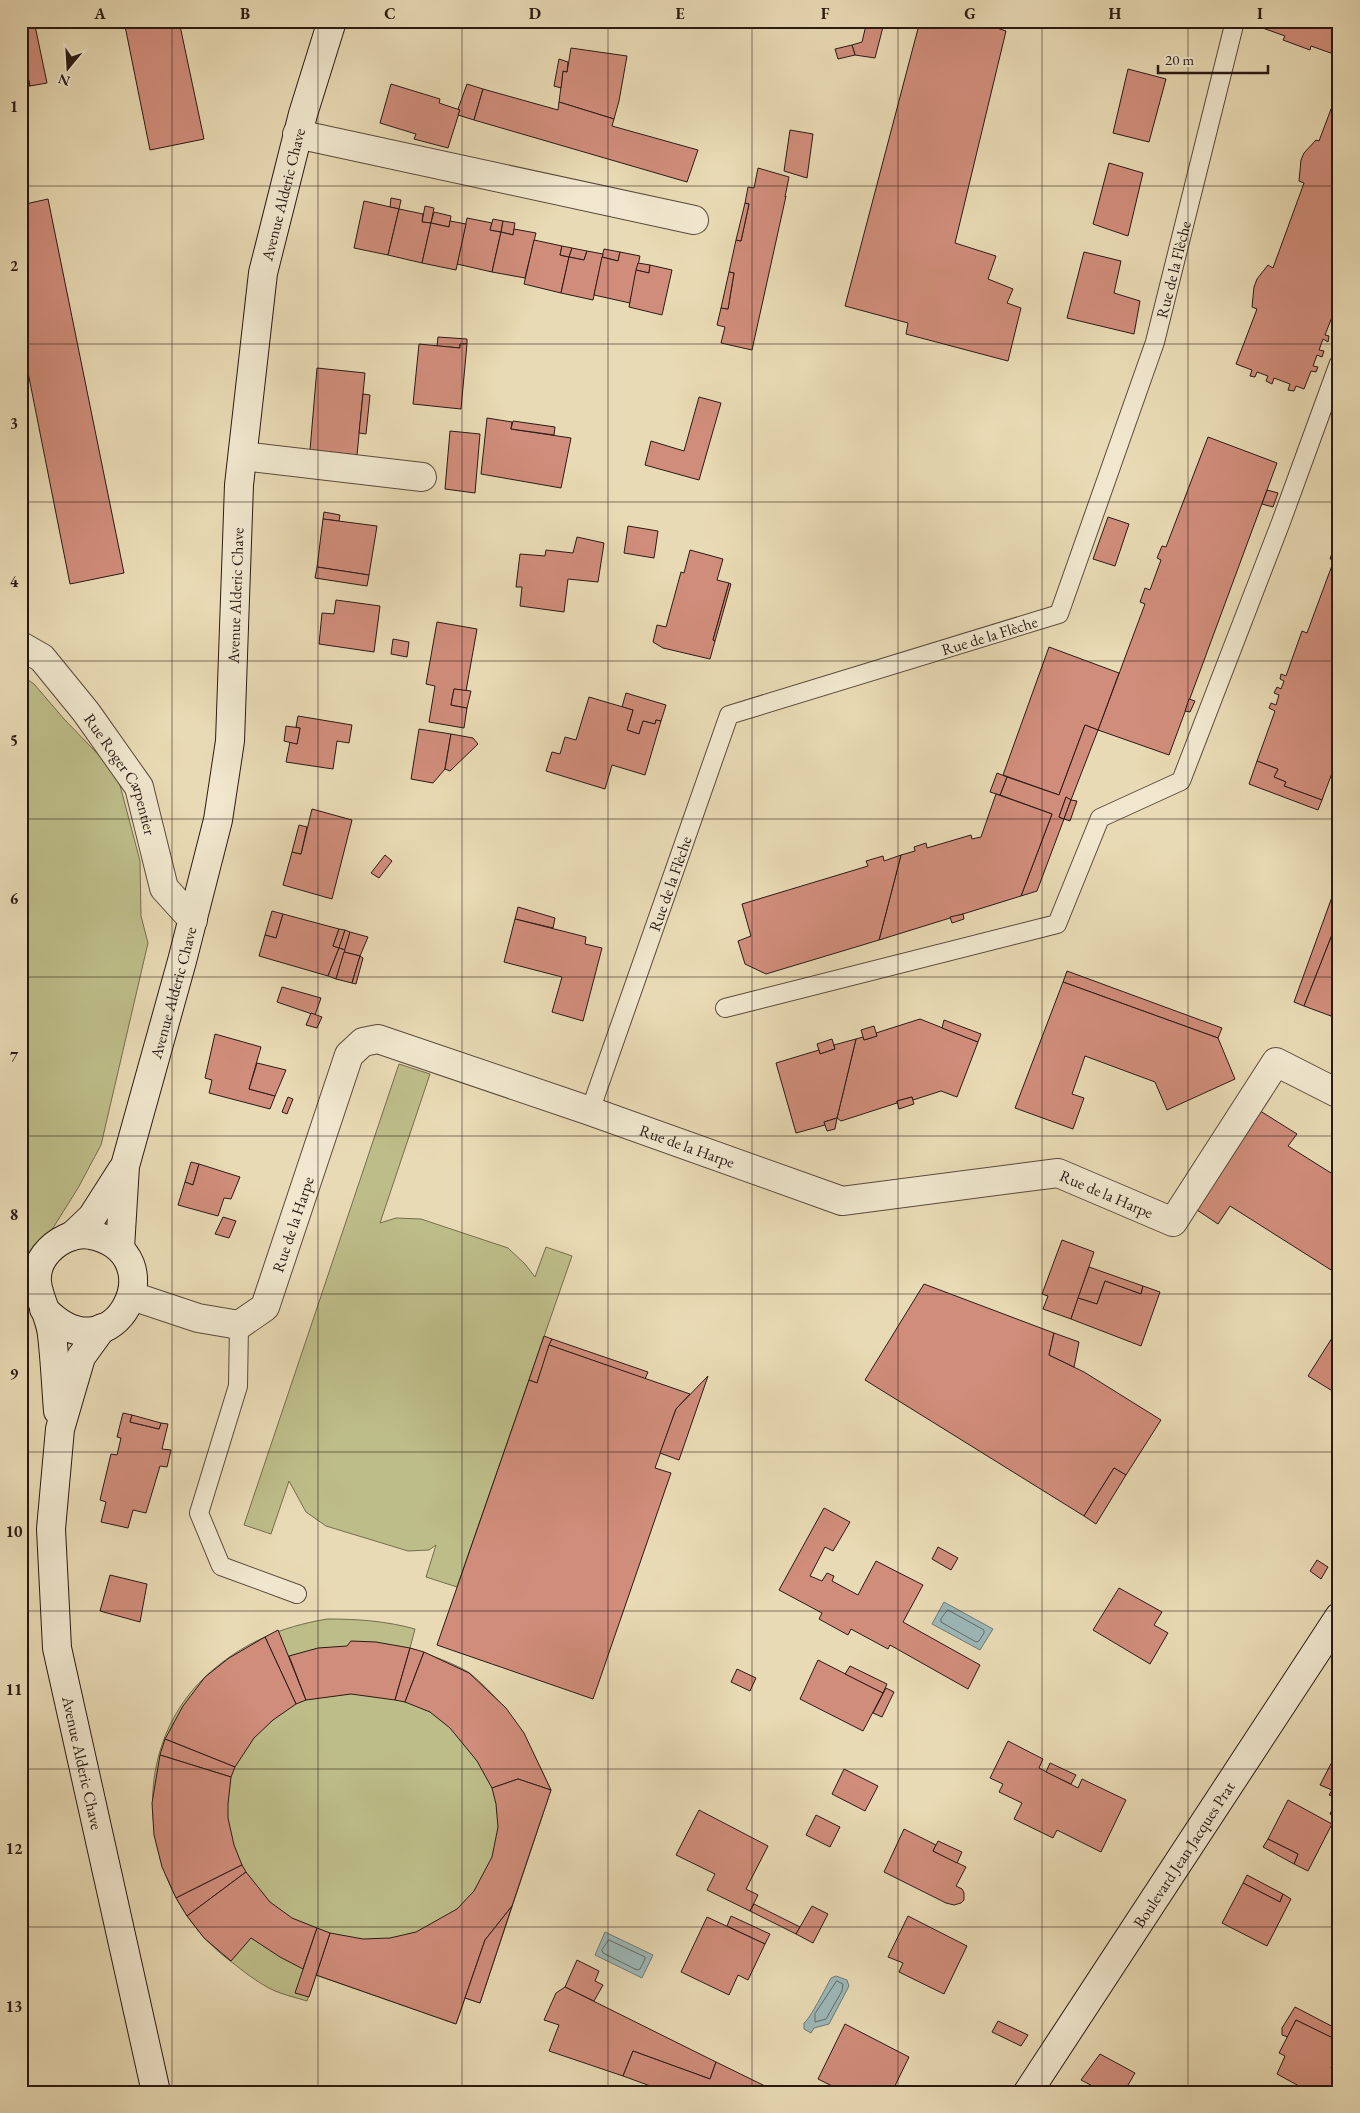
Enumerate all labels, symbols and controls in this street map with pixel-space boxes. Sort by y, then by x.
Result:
text: A [93,3,106,24]
text: B [240,3,250,24]
text: C [384,3,396,24]
text: D [529,3,541,24]
text: E [675,3,685,24]
text: F [821,3,830,24]
text: G [964,3,976,24]
text: H [1109,3,1122,24]
text: I [1257,3,1263,24]
north arrow [42,42,92,92]
scale bar [1158,42,1268,74]
text: 20 m [1165,50,1194,69]
text: N [55,70,72,91]
text: 1 [10,96,18,117]
street label: Avenue Alderic Chave [256,126,310,264]
street label: Rue de la Flèche [1151,219,1195,320]
text: 2 [10,255,19,276]
text: 3 [10,413,18,434]
street label: Avenue Alderic Chave [222,527,248,665]
text: 4 [10,571,19,592]
street label: Rue de la Flèche [939,611,1040,660]
street label: Rue Roger Carpentier [79,709,161,838]
text: 5 [10,730,18,751]
street label: Rue de la Flèche [643,833,696,934]
text: 6 [10,888,19,909]
street label: Avenue Alderic Chave [145,924,201,1062]
text: 7 [10,1046,19,1067]
street label: Rue de la Harpe [637,1119,738,1172]
street label: Rue de la Harpe [1057,1165,1157,1223]
street label: Rue de la Harpe [267,1174,318,1275]
text: 8 [10,1204,18,1225]
text: 9 [10,1363,19,1384]
text: 10 [6,1521,23,1542]
text: 11 [6,1679,22,1700]
street label: Avenue Alderic Chave [57,1693,108,1831]
street label: Boulevard Jean Jacques Prat [1128,1777,1239,1931]
text: 12 [6,1838,23,1859]
text: 13 [6,1996,22,2017]

